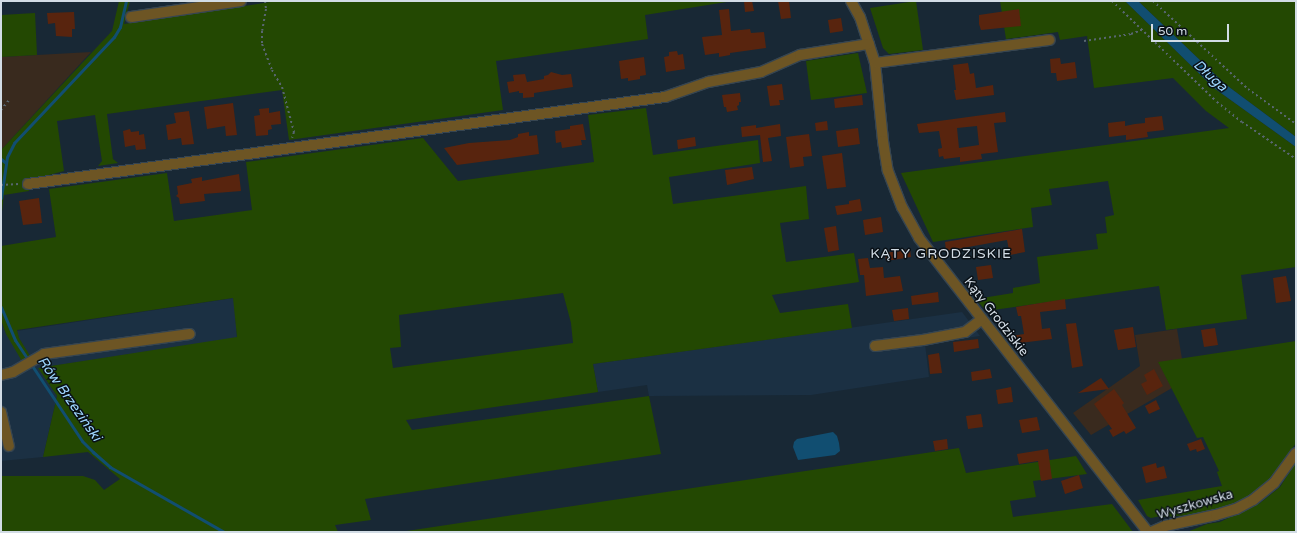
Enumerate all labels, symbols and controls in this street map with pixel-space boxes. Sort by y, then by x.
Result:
scale bar [1153,16,1231,42]
text: 50 m [1158,24,1187,38]
water label: Długa [1190,57,1230,95]
district label: KĄTY GRODZISKIE [870,246,1012,262]
street label: Kąty Grodziskie [960,275,1032,359]
water label: Rów Brzeziński [33,353,105,445]
street label: Wyszkowska [1155,487,1235,523]

